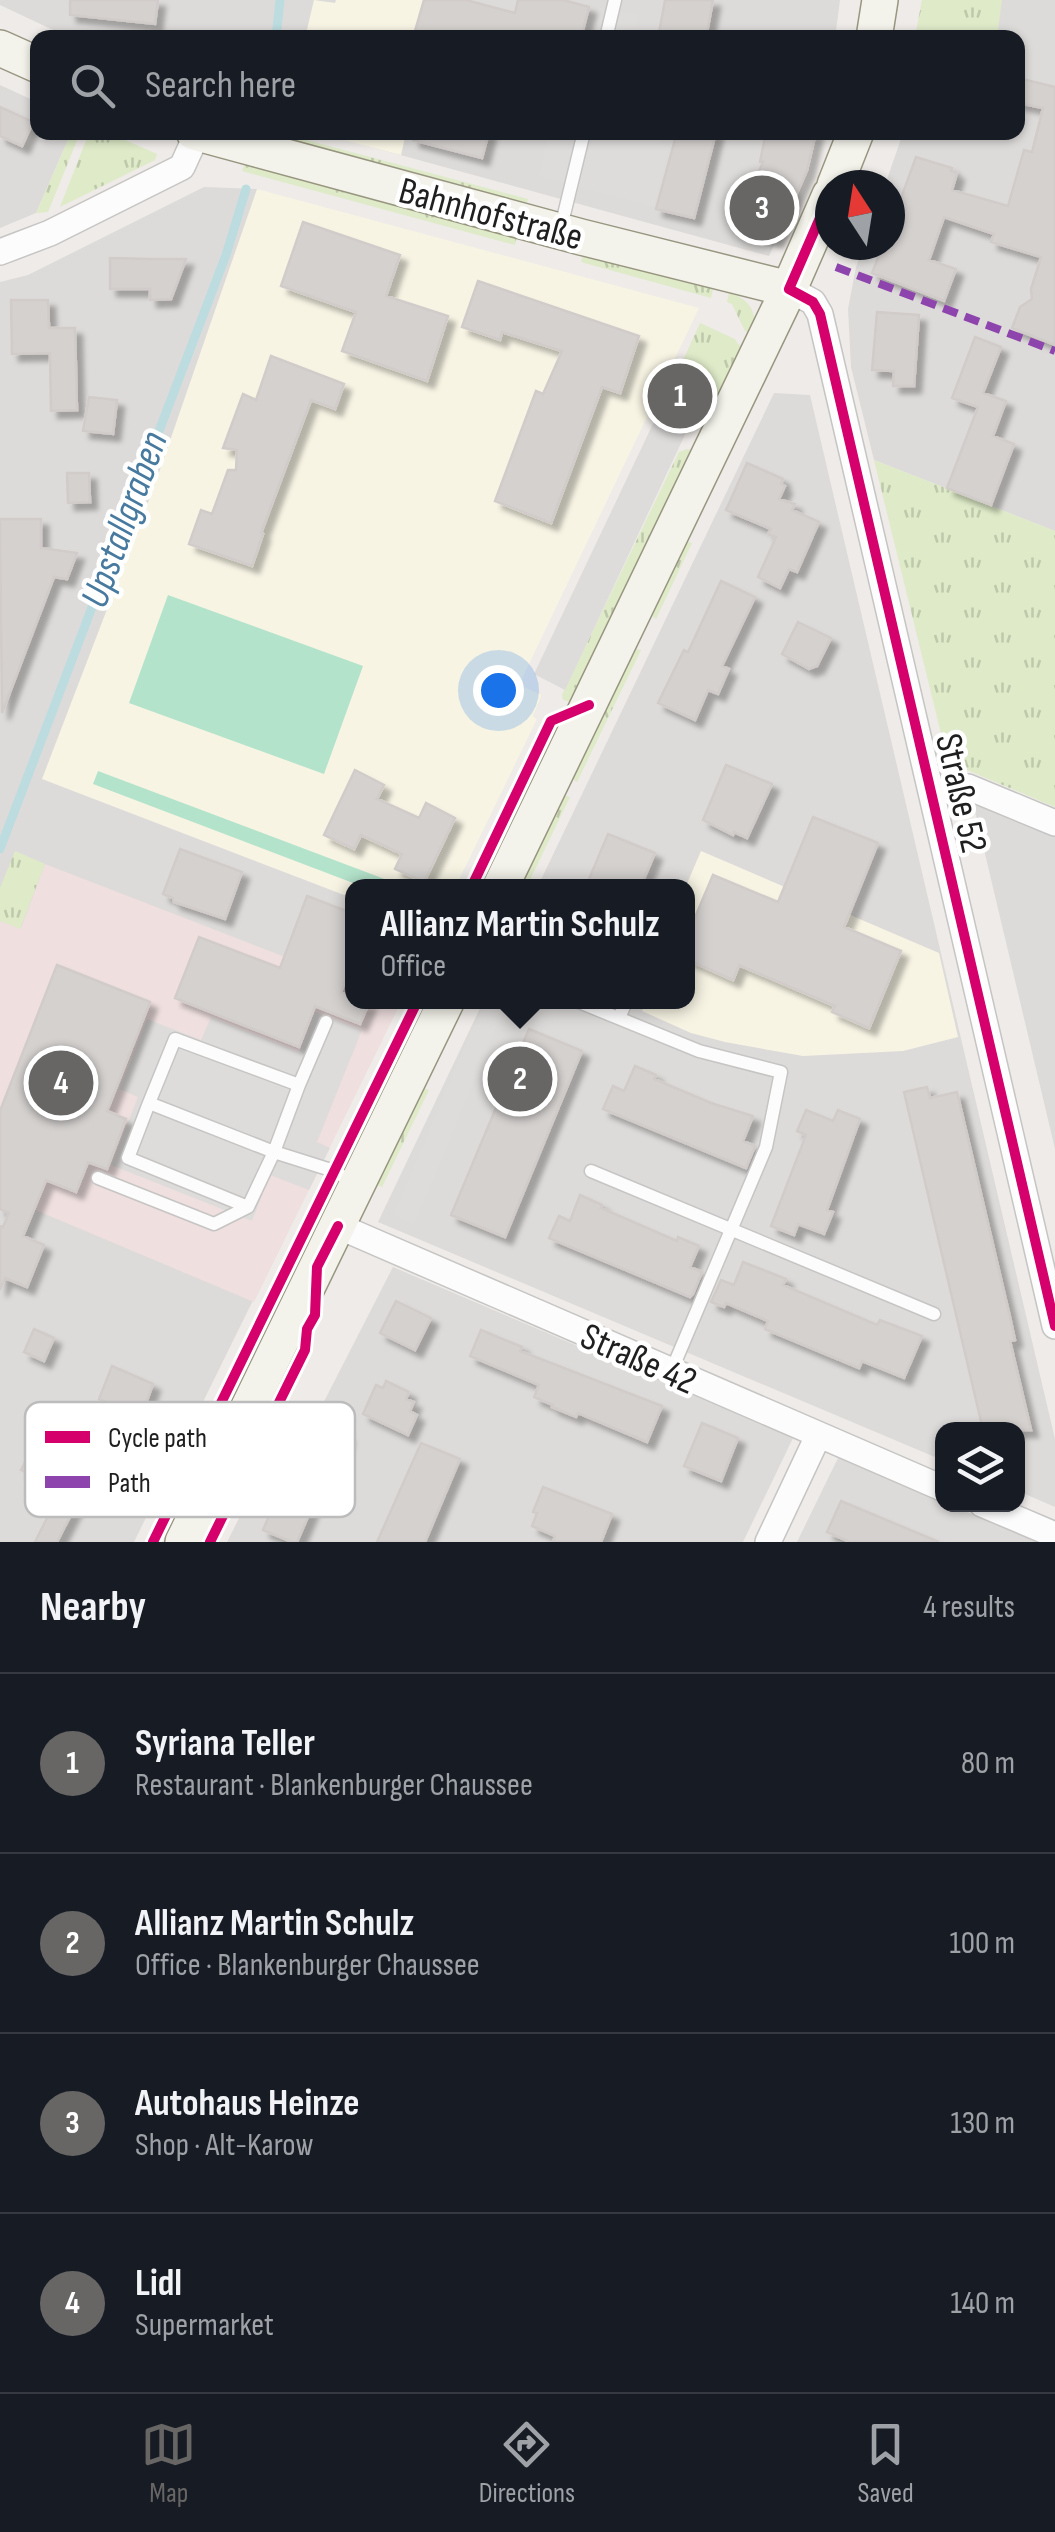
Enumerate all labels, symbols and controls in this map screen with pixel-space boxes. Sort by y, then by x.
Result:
search box [30,30,1025,140]
icon: search [65,58,120,113]
text: Search here [145,63,296,108]
street label: Bahnhofstraße [394,168,587,261]
pin: 3 [730,170,794,246]
north arrow [815,170,905,260]
pin: 1 [648,358,712,434]
water label: Upstallgraben [71,425,179,614]
your location [473,665,524,716]
street label: Straße 52 [925,729,996,857]
popup [345,879,695,1009]
text: Allianz Martin Schulz [380,902,660,947]
text: Office [380,947,446,986]
pin: 2 [488,1042,552,1116]
pin: 4 [28,1046,94,1120]
street label: Straße 42 [574,1314,703,1405]
legend [25,1402,355,1517]
text: Cycle path [108,1422,207,1455]
map controls [935,1422,1025,1512]
button: layers [935,1422,1025,1512]
text: Path [108,1467,151,1500]
text: Nearby [40,1582,146,1633]
text: 4 results [923,1588,1015,1627]
text: Syriana Teller [135,1721,315,1766]
text: 1 [66,1744,79,1783]
text: 80 m [961,1744,1015,1783]
text: Restaurant · Blankenburger Chaussee [135,1766,533,1805]
text: Allianz Martin Schulz [135,1901,414,1946]
text: 2 [65,1924,80,1963]
text: 100 m [950,1924,1015,1963]
text: Office · Blankenburger Chaussee [135,1946,480,1985]
text: Autohaus Heinze [135,2081,360,2126]
text: 3 [65,2104,80,2143]
text: 130 m [950,2104,1015,2143]
text: Shop · Alt-Karow [135,2126,313,2165]
text: Lidl [135,2261,182,2306]
text: 4 [65,2284,80,2323]
text: 140 m [951,2284,1015,2323]
text: Supermarket [135,2306,274,2345]
tab: Map [141,2417,196,2510]
tab: Directions [479,2417,575,2510]
tab: Saved [858,2417,914,2510]

